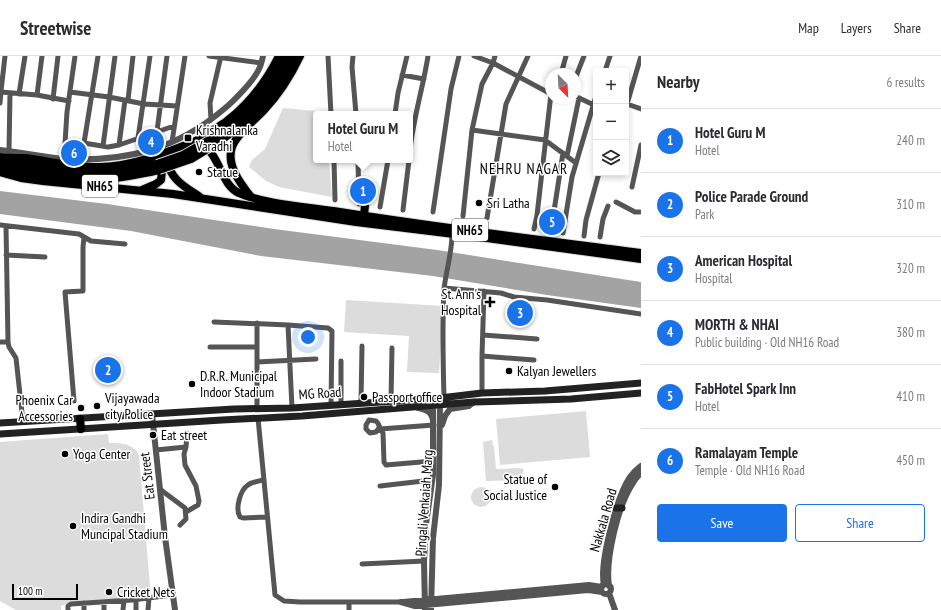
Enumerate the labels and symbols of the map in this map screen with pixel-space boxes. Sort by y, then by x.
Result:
north arrow [545,68,581,104]
place label: Krishnalanka Varadhi [195,121,258,155]
pin: 4 [138,127,164,157]
marker: Krishnalanka Varadhi [183,133,193,143]
pin: 6 [61,138,87,168]
district label: NEHRU NAGAR [480,159,568,178]
place label: Statue [207,163,238,181]
marker: Statue [194,167,204,177]
road number: NH65 [82,175,118,197]
pin: 1 [350,176,376,206]
place label: Sri Latha [487,194,530,212]
marker: Sri Latha [474,198,484,208]
pin: 5 [539,207,565,237]
road number: NH65 [452,219,488,241]
place label: St. Ann's Hospital [441,285,482,319]
marker: St. Ann's Hospital [484,296,496,308]
pin: 3 [507,298,533,328]
your location [298,327,318,347]
pin: 2 [95,355,121,385]
place label: Kalyan Jewellers [517,362,597,380]
marker: Kalyan Jewellers [504,366,514,376]
place label: D.R.R. Municipal Indoor Stadium [200,367,278,401]
marker: D.R.R. Municipal Indoor Stadium [187,379,197,389]
street label: MG Road [298,383,342,403]
place label: Passport office [372,388,442,406]
place label: Vijayawada city Police [104,389,160,423]
place label: Phoenix Car Accessories [15,391,73,425]
marker: Passport office [359,392,369,402]
marker: Vijayawada city Police [92,401,102,411]
marker: Phoenix Car Accessories [76,403,86,413]
place label: Eat street [161,426,207,444]
marker: Eat street [148,430,158,440]
place label: Yoga Center [73,445,130,463]
marker: Yoga Center [60,449,70,459]
street label: Pingali Venkaiah Marg [411,449,437,557]
street label: Eat Street [135,451,159,501]
place label: Statue of Social Justice [484,470,547,504]
marker: Statue of Social Justice [550,482,560,492]
street label: Nakkala Road [585,486,621,554]
place label: Indira Gandhi Muncipal Stadium [81,509,168,543]
marker: Indira Gandhi Muncipal Stadium [68,521,78,531]
scale bar [12,582,78,601]
place label: Cricket Nets [117,583,175,601]
marker: Cricket Nets [104,587,114,597]

